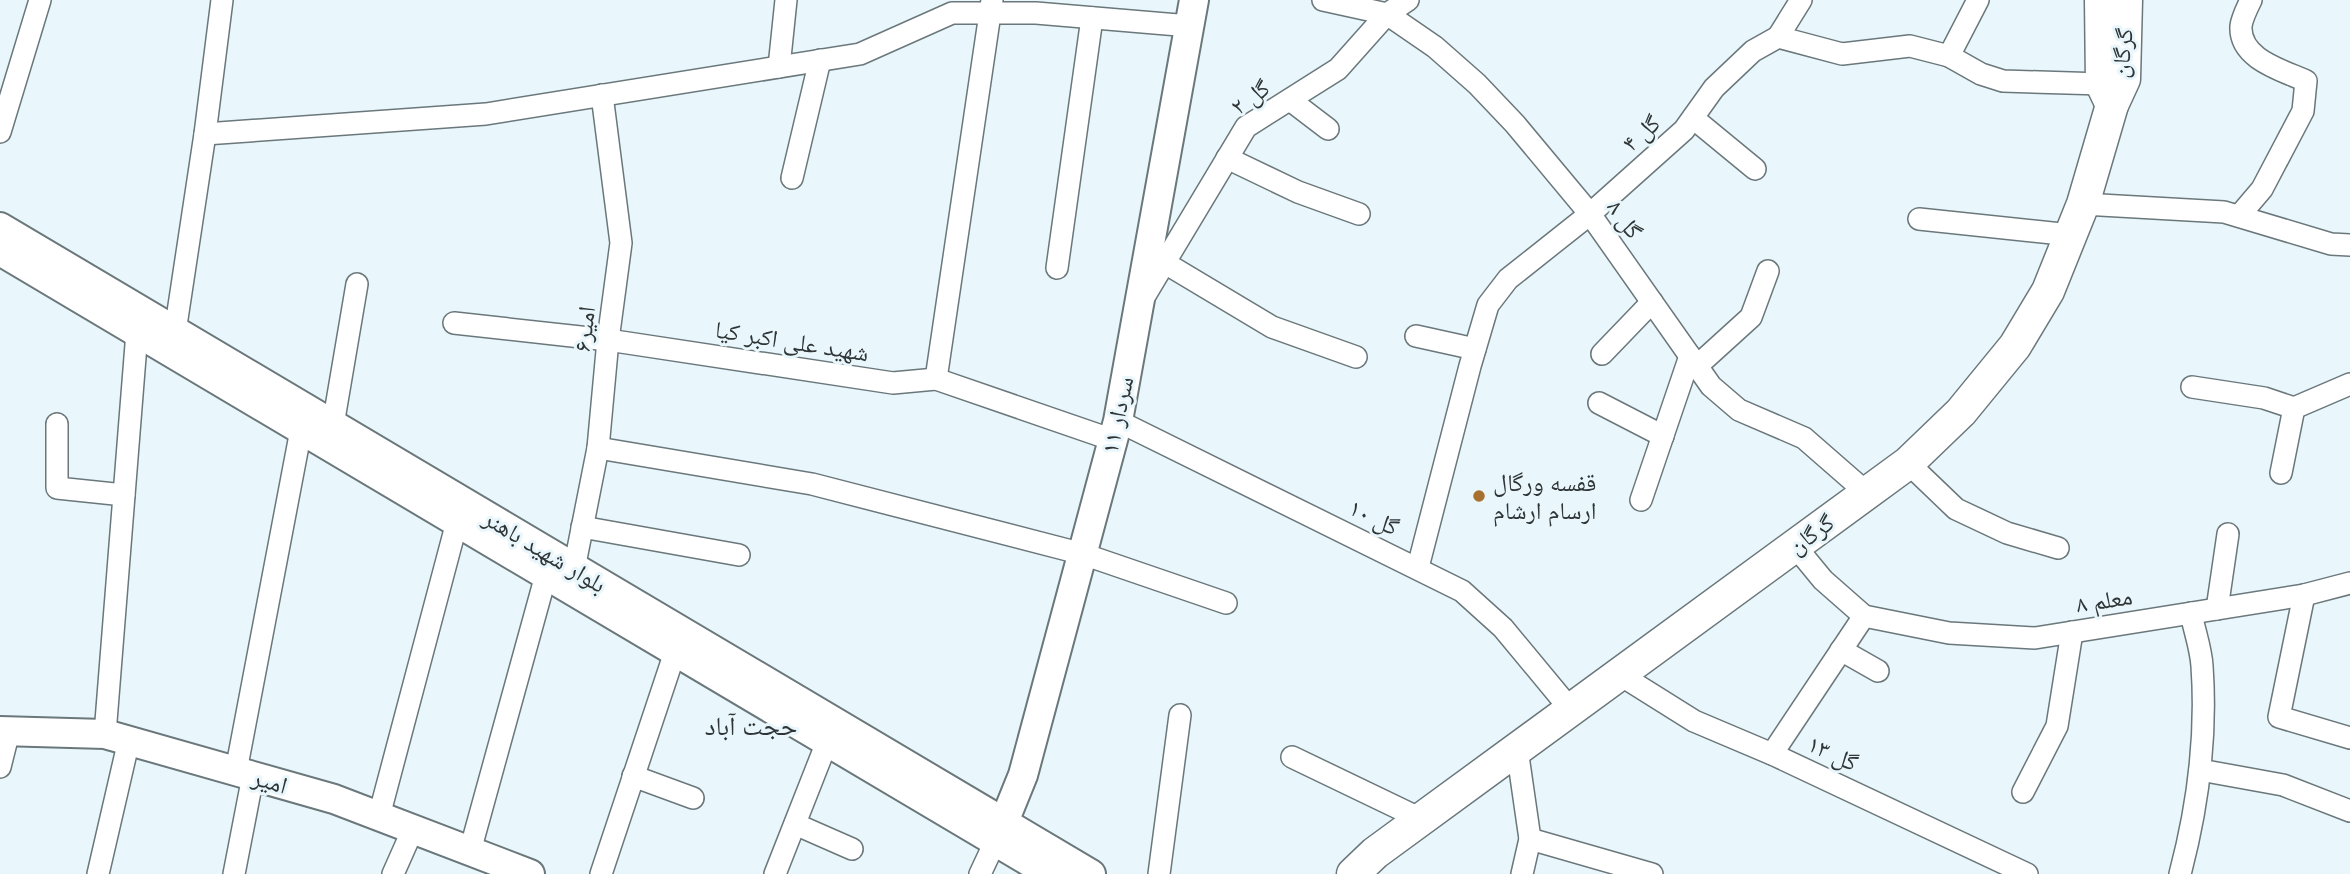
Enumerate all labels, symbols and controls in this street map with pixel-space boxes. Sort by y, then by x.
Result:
street label: گرگان [2105,27,2139,79]
street label: گل ۲ [1225,73,1275,121]
street label: گل ۴ [1616,108,1666,158]
street label: گل ۸ [1601,194,1649,244]
street label: امیر۶ [567,305,601,353]
street label: شهید علی اکبر کیا [713,315,871,367]
street label: سردار ۱۱ [1095,374,1139,456]
place label: قفسه ورگال ارسام ارشام [1493,468,1596,527]
marker: قفسه ورگال ارسام ارشام [1471,488,1487,504]
street label: گل ۱۰ [1344,493,1404,541]
street label: بلوار شهید باهنر [478,503,612,599]
street label: گرگان [1782,508,1840,560]
street label: معلم ۸ [2074,581,2134,621]
district label: حجت آباد [705,710,797,742]
street label: گل ۱۳ [1803,729,1863,777]
street label: امیر [248,762,291,800]

